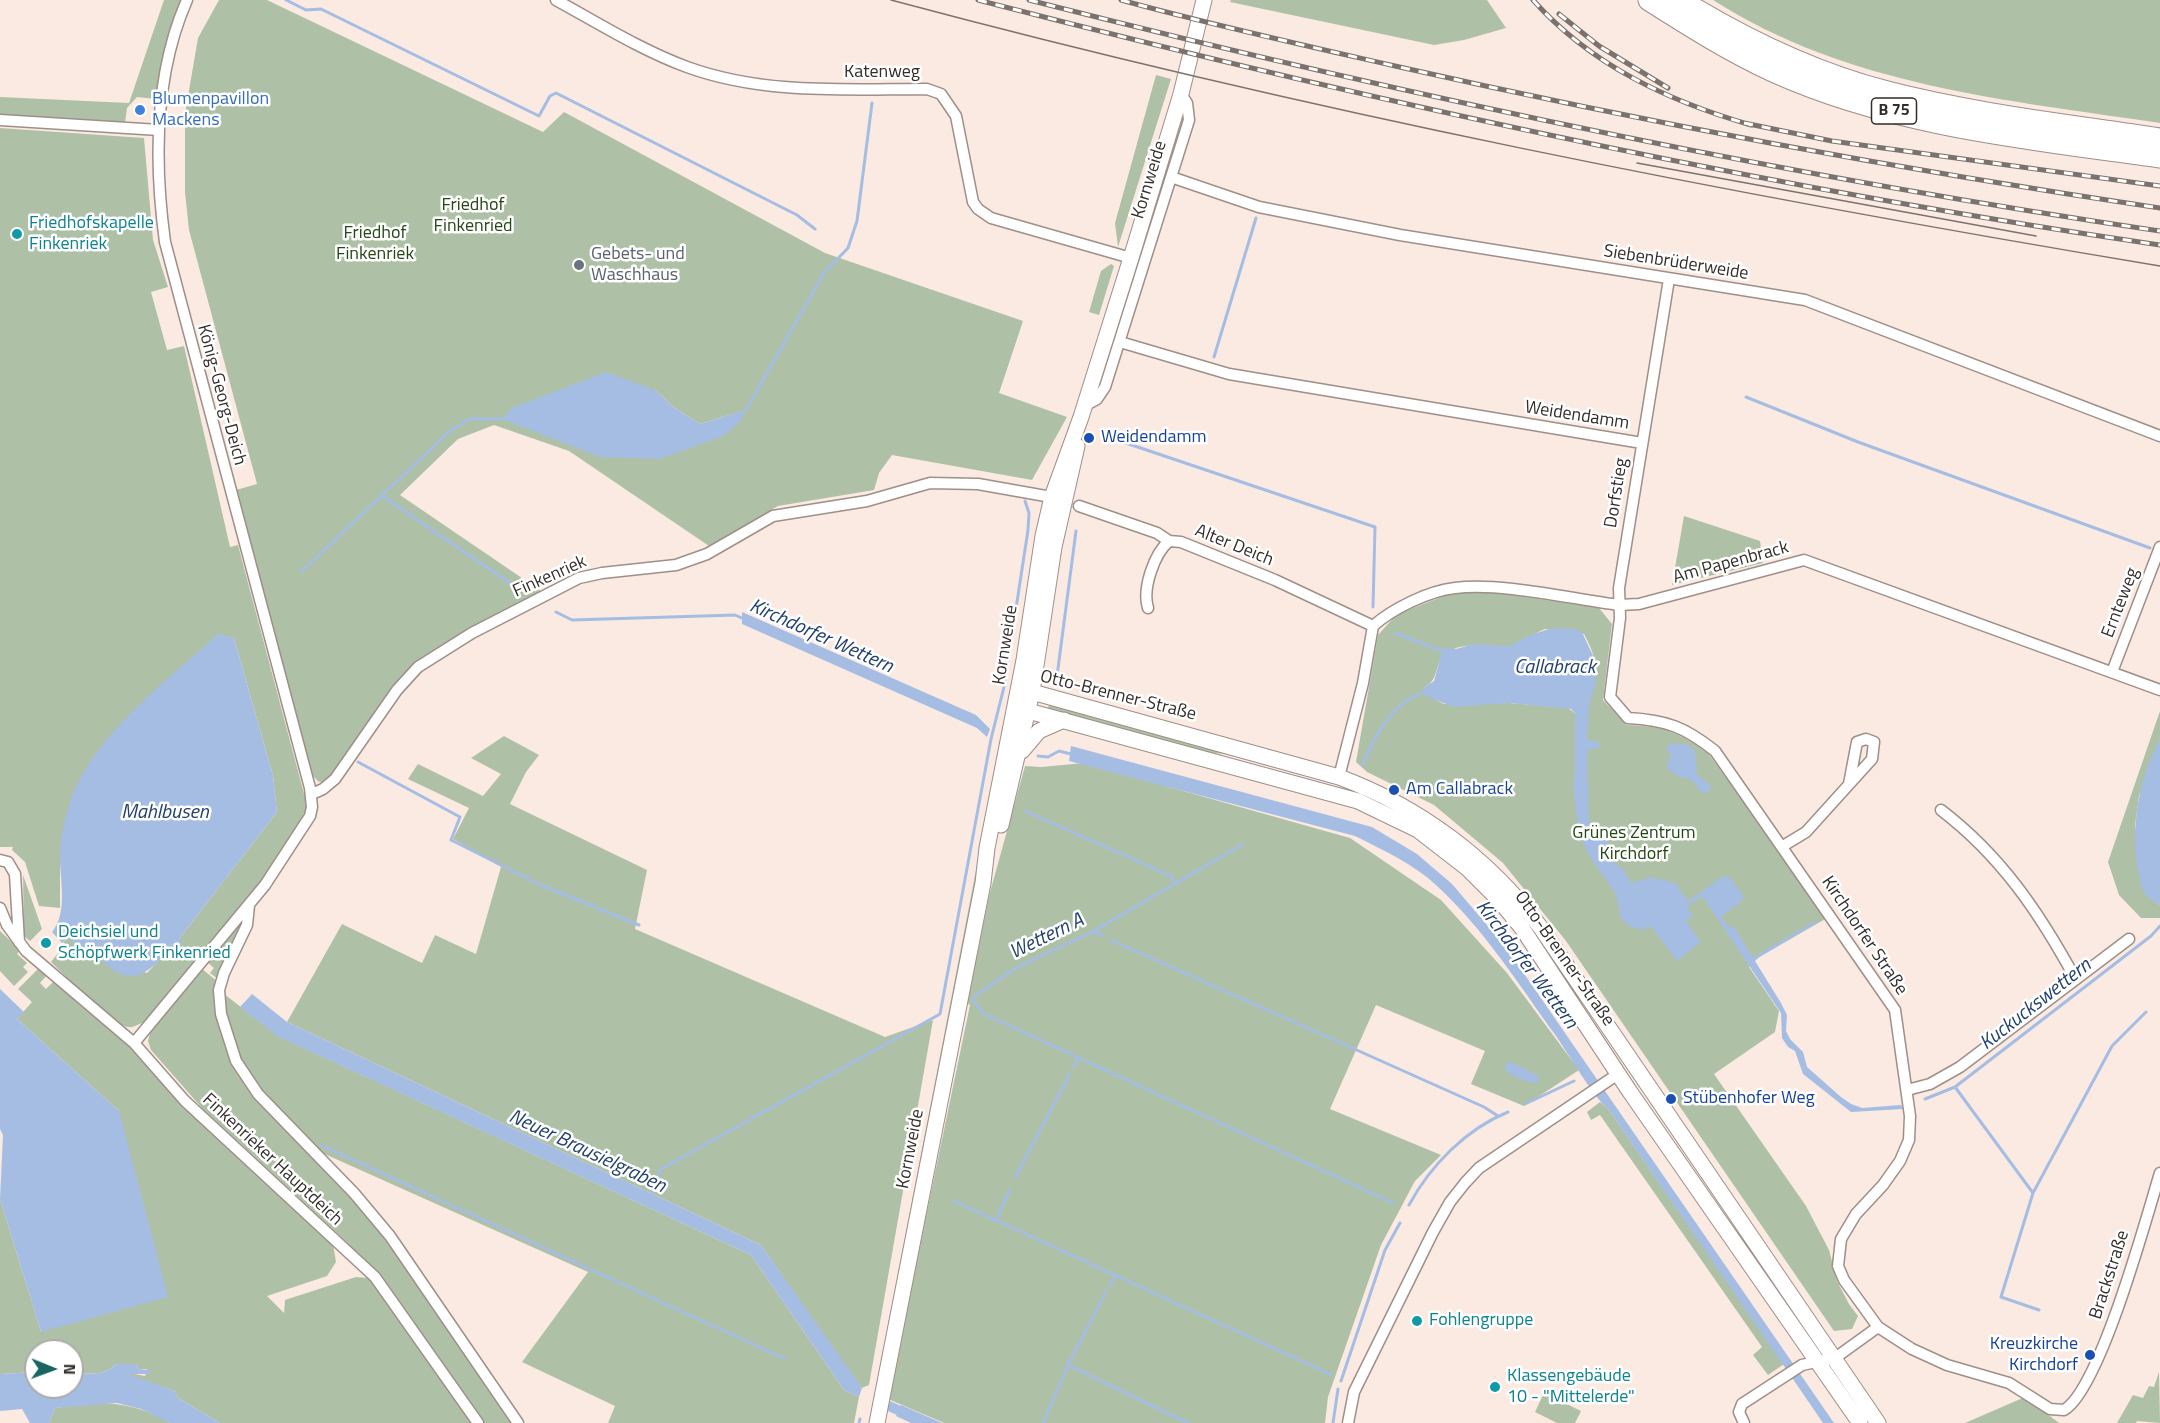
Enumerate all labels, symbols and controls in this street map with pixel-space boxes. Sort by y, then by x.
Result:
street label: Katenweg [844,62,920,84]
place label: Blumenpavillon Mackens [152,89,269,132]
road number: B 75 [1872,98,1916,124]
marker: Blumenpavillon Mackens [133,103,147,117]
street label: Kornweide [1128,138,1172,222]
park label: Friedhof Finkenried [433,195,513,238]
place label: Friedhofskapelle Finkenriek [29,213,154,256]
park label: Friedhof Finkenriek [336,223,414,266]
marker: Friedhofskapelle Finkenriek [10,227,24,241]
street label: Siebenbrüderweide [1602,241,1750,285]
place label: Gebets- und Waschhaus [591,244,685,286]
marker: Gebets- und Waschhaus [572,258,586,272]
street label: König-Georg-Deich [192,322,250,468]
street label: Weidendamm [1523,397,1631,435]
place label: Weidendamm [1101,427,1207,449]
marker: Weidendamm [1082,431,1096,445]
street label: Dorfstieg [1601,457,1633,529]
street label: Alter Deich [1192,521,1276,571]
street label: Am Papenbrack [1671,537,1791,589]
street label: Finkenriek [510,551,590,603]
street label: Ernteweg [2098,565,2144,641]
water label: Kirchdorfer Wettern [746,595,896,679]
street label: Kornweide [989,604,1023,686]
water label: Callabrack [1514,656,1596,680]
street label: Otto-Brenner-Straße [1038,666,1198,726]
place label: Am Callabrack [1406,779,1513,801]
marker: Am Callabrack [1387,783,1401,797]
water label: Mahlbusen [121,801,209,825]
park label: Grünes Zentrum Kirchdorf [1572,823,1696,866]
street label: Kirchdorfer Straße [1816,872,1912,1000]
street label: Otto-Brenner-Straße [1509,887,1619,1031]
water label: Kirchdorfer Wettern [1470,896,1582,1034]
water label: Wettern A [1006,909,1088,965]
place label: Deichsiel und Schöpfwerk Finkenried [58,922,231,964]
marker: Deichsiel und Schöpfwerk Finkenried [39,936,53,950]
water label: Kuckuckswettern [1976,954,2096,1056]
place label: Stübenhofer Weg [1683,1088,1815,1110]
street label: Finkenrieker Hauptdeich [197,1089,347,1231]
marker: Stübenhofer Weg [1664,1092,1678,1106]
water label: Neuer Brausielgraben [505,1105,669,1199]
street label: Kornweide [893,1107,929,1191]
street label: Brackstraße [2085,1228,2135,1322]
place label: Fohlengruppe [1429,1310,1533,1332]
marker: Fohlengruppe [1410,1314,1424,1328]
place label: Kreuzkirche Kirchdorf [1990,1334,2078,1376]
north arrow [24,1339,84,1399]
marker: Kreuzkirche Kirchdorf [2083,1348,2097,1362]
text: N [58,1364,82,1375]
place label: Klassengebäude 10 - "Mittelerde" [1507,1366,1635,1408]
marker: Klassengebäude 10 - "Mittelerde" [1488,1380,1502,1394]

